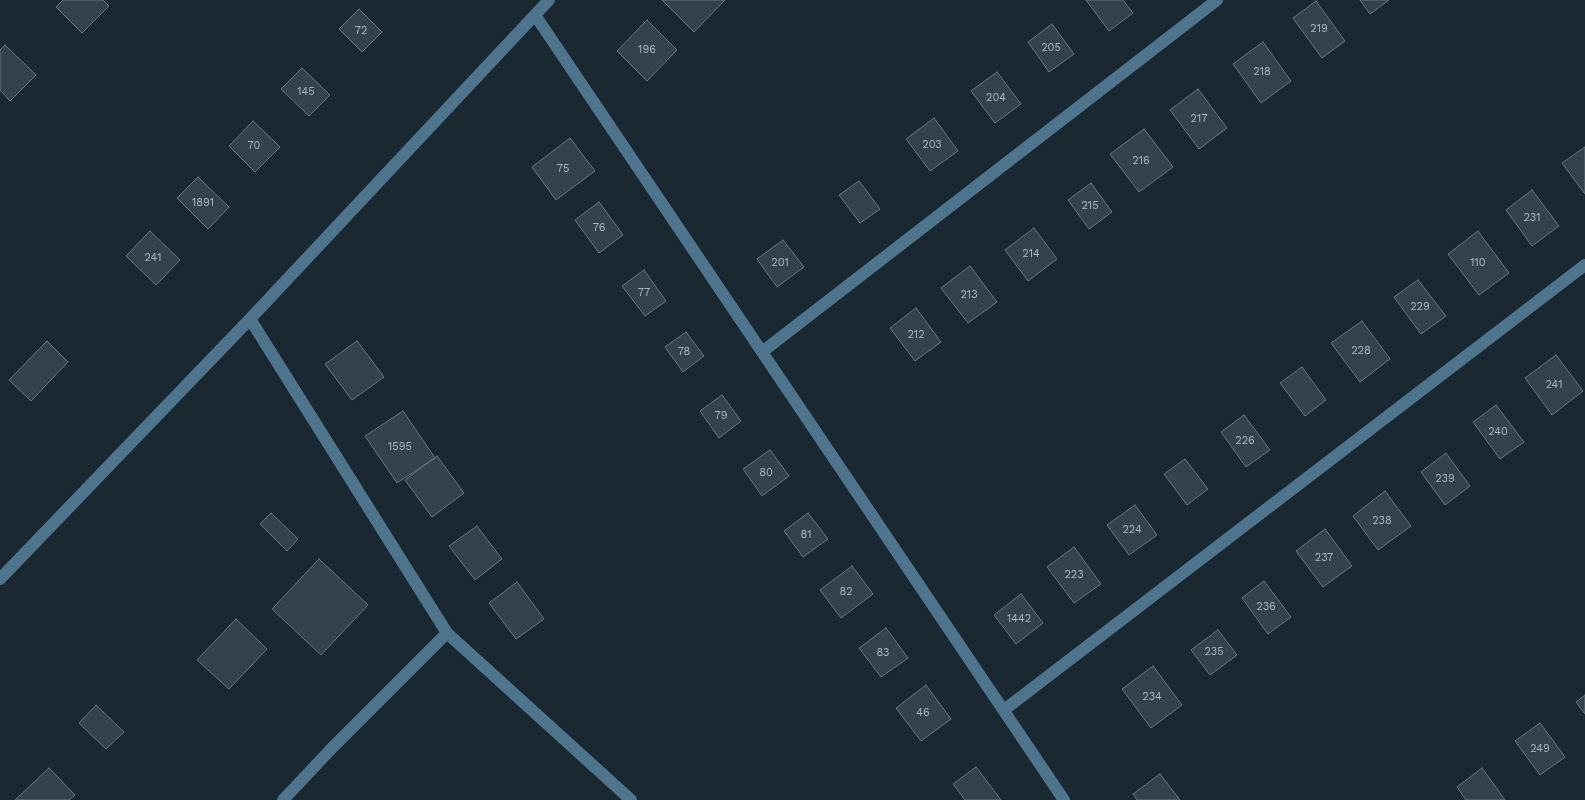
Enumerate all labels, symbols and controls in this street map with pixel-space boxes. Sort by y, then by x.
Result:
house number: 219 [1310,22,1328,36]
house number: 72 [355,24,367,38]
house number: 205 [1041,41,1061,55]
house number: 196 [638,43,656,57]
house number: 218 [1253,65,1271,79]
house number: 145 [297,85,315,99]
house number: 204 [986,91,1006,105]
house number: 217 [1191,112,1207,126]
house number: 203 [922,138,942,152]
house number: 70 [248,139,260,153]
house number: 216 [1132,154,1150,168]
house number: 75 [557,162,569,176]
house number: 1891 [192,196,214,210]
house number: 215 [1081,199,1099,213]
house number: 231 [1523,211,1541,225]
house number: 76 [593,221,605,235]
house number: 214 [1022,247,1040,261]
house number: 241 [145,251,161,265]
house number: 201 [771,256,789,270]
house number: 110 [1470,256,1486,270]
house number: 77 [638,286,650,300]
house number: 213 [960,288,978,302]
house number: 229 [1410,300,1430,314]
house number: 212 [907,328,925,342]
house number: 228 [1351,344,1371,358]
house number: 78 [678,345,690,359]
house number: 241 [1546,378,1562,392]
house number: 79 [715,409,727,423]
house number: 240 [1488,425,1508,439]
house number: 226 [1235,434,1255,448]
house number: 1595 [388,440,412,454]
house number: 80 [759,466,773,480]
house number: 239 [1435,472,1455,486]
house number: 238 [1372,514,1392,528]
house number: 224 [1122,523,1142,537]
house number: 81 [800,528,812,542]
house number: 237 [1315,551,1333,565]
house number: 223 [1064,568,1084,582]
house number: 82 [839,585,853,599]
house number: 236 [1256,600,1276,614]
house number: 1442 [1007,612,1031,626]
house number: 235 [1204,645,1224,659]
house number: 83 [877,646,889,660]
house number: 234 [1142,690,1162,704]
house number: 46 [916,706,930,720]
house number: 249 [1530,742,1550,756]

